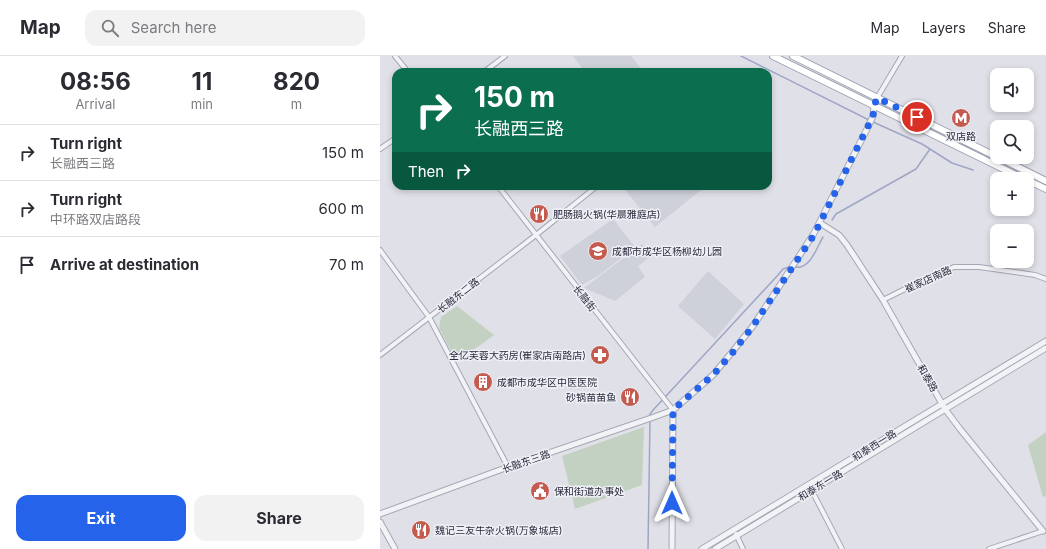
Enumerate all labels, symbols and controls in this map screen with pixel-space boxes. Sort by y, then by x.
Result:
search box [85,10,365,46]
text: Map [20,16,61,39]
icon: search [99,17,121,39]
text: Search here [131,18,216,37]
text: Map [871,19,900,36]
text: Layers [922,19,966,36]
text: Share [988,19,1026,36]
text: 08:56 [60,67,131,96]
text: 11 [192,67,212,96]
text: 820 [273,67,320,96]
map controls [990,68,1034,268]
button: sound [990,68,1034,112]
text: 150 m [474,80,555,114]
icon: right [408,84,460,136]
text: Arrival [75,96,115,112]
text: min [191,96,213,112]
text: m [291,96,302,112]
pin [900,100,934,134]
icon: arrive [906,106,928,128]
metro station icon: 双店路 [950,107,972,129]
text: 长融西三路 [474,118,564,139]
button: search [990,120,1034,164]
place label: 双店路 [946,130,976,142]
text: Turn right [50,134,122,153]
icon: right [16,142,38,164]
text: 150 m [322,143,364,162]
text: 长融西三路 [50,155,115,171]
icon: right [452,160,474,182]
text: Then [408,162,444,181]
button: + [990,172,1034,216]
text: Turn right [50,190,122,209]
icon: right [16,198,38,220]
text: 600 m [318,199,364,218]
restaurant icon: 肥肠鹅火锅(华晨雅庭店) [528,203,550,225]
place label: 肥肠鹅火锅(华晨雅庭店) [553,208,660,220]
text: 中环路双店路段 [50,211,141,227]
button: − [990,224,1034,268]
school or university icon: 成都市成华区杨柳幼儿园 [587,240,609,262]
place label: 成都市成华区杨柳幼儿园 [612,245,722,257]
icon: arrive [16,254,38,276]
text: Arrive at destination [50,255,199,274]
text: 70 m [329,255,364,274]
street label: 崔家店南路 [903,263,953,295]
street label: 长融东二路 [435,275,481,315]
street label: 长融街 [571,282,599,314]
pharmacy icon: 全亿芙蓉大药房(崔家店南路店) [589,344,611,366]
place label: 全亿芙蓉大药房(崔家店南路店) [449,349,586,361]
street label: 和泰路 [915,362,941,394]
building icon: 成都市成华区中医医院 [472,371,494,393]
place label: 成都市成华区中医医院 [497,376,597,388]
restaurant icon: 砂锅苗苗鱼 [619,386,641,408]
place label: 砂锅苗苗鱼 [566,391,616,403]
street label: 和泰西一路 [850,427,898,463]
street label: 长融东三路 [500,447,552,475]
street label: 和泰东一路 [795,467,845,503]
public building icon: 保和街道办事处 [529,480,551,502]
position arrow [651,482,693,524]
place label: 保和街道办事处 [554,485,624,497]
button: Exit [16,495,186,541]
button: Share [194,495,364,541]
restaurant icon: 魏记三友牛杂火锅(万象城店) [410,519,432,541]
place label: 魏记三友牛杂火锅(万象城店) [435,524,562,536]

